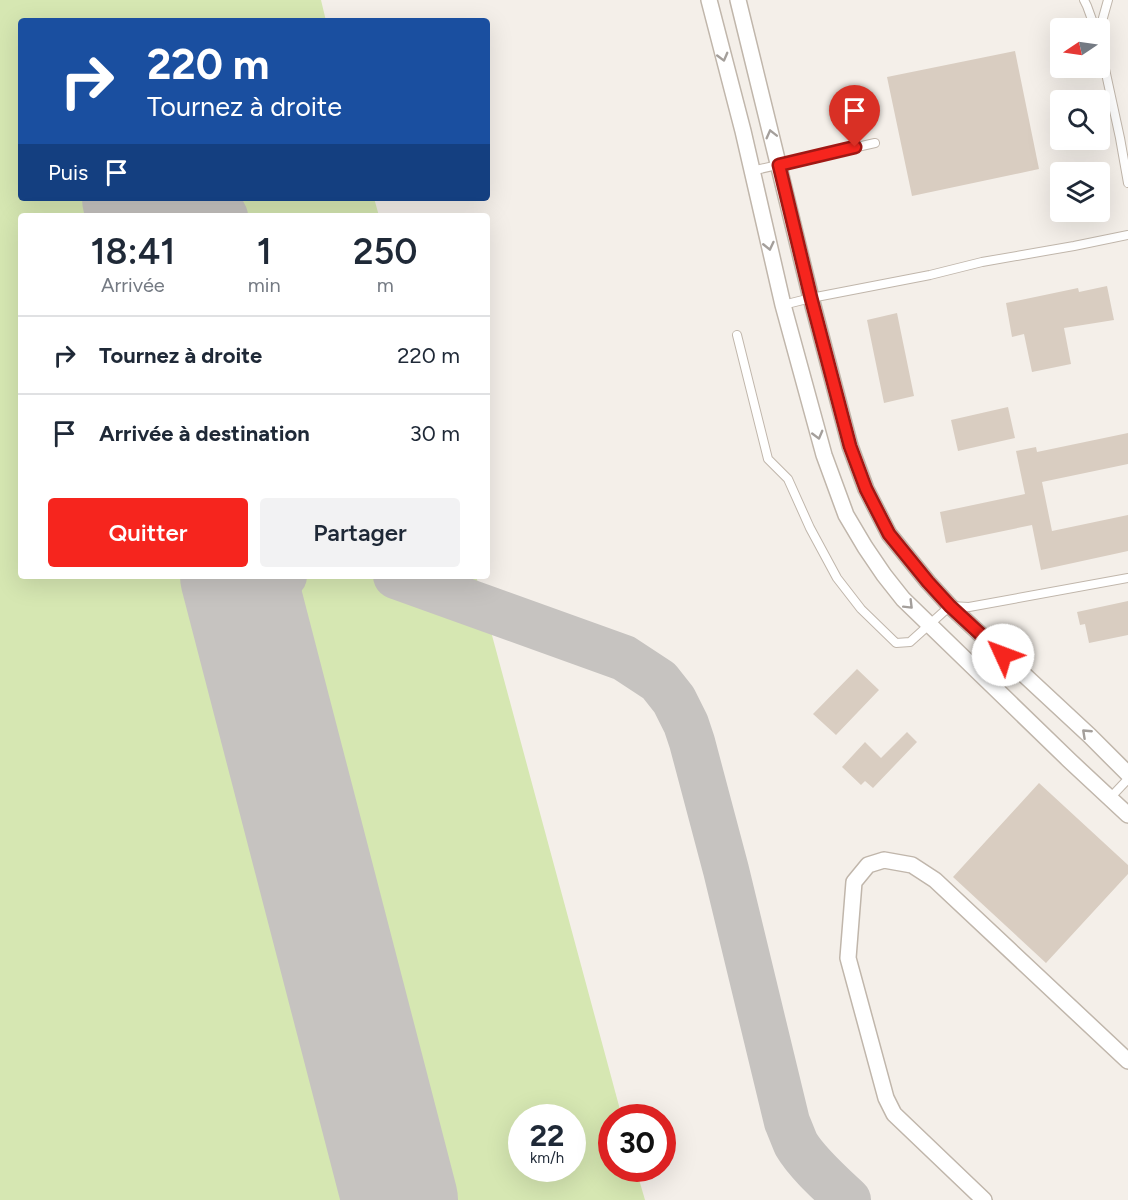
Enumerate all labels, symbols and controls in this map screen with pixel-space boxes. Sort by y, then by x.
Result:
north arrow [1050,18,1110,78]
map controls [1050,18,1110,222]
text: 220 m [147,39,269,90]
icon: right [48,42,126,120]
one-way arrow [716,51,729,61]
pin [829,85,880,147]
text: Tournez à droite [147,90,342,123]
button: search [1050,90,1110,150]
icon: arrive [838,94,871,127]
one-way arrow [766,129,779,139]
icon: arrive [100,156,133,189]
text: Puis [48,159,88,186]
button: layers [1050,162,1110,222]
text: 18:41 [90,230,175,273]
text: 1 [257,230,272,273]
text: 250 [353,230,418,273]
one-way arrow [762,241,775,251]
text: Arrivée [101,273,165,297]
text: min [248,273,281,297]
text: m [377,273,394,297]
icon: right [48,339,81,372]
text: Tournez à droite [99,342,262,369]
text: 220 m [397,342,460,369]
icon: arrive [48,417,81,450]
text: Arrivée à destination [99,420,310,447]
text: 30 m [410,420,460,447]
one-way arrow [811,429,823,440]
button: Quitter [48,498,248,567]
button: Partager [260,498,460,567]
one-way arrow [902,597,913,608]
position arrow [971,623,1035,687]
one-way arrow [1082,729,1093,740]
speed limit sign: 30 [598,1104,676,1182]
text: 22 [530,1117,564,1154]
text: km/h [530,1149,564,1167]

